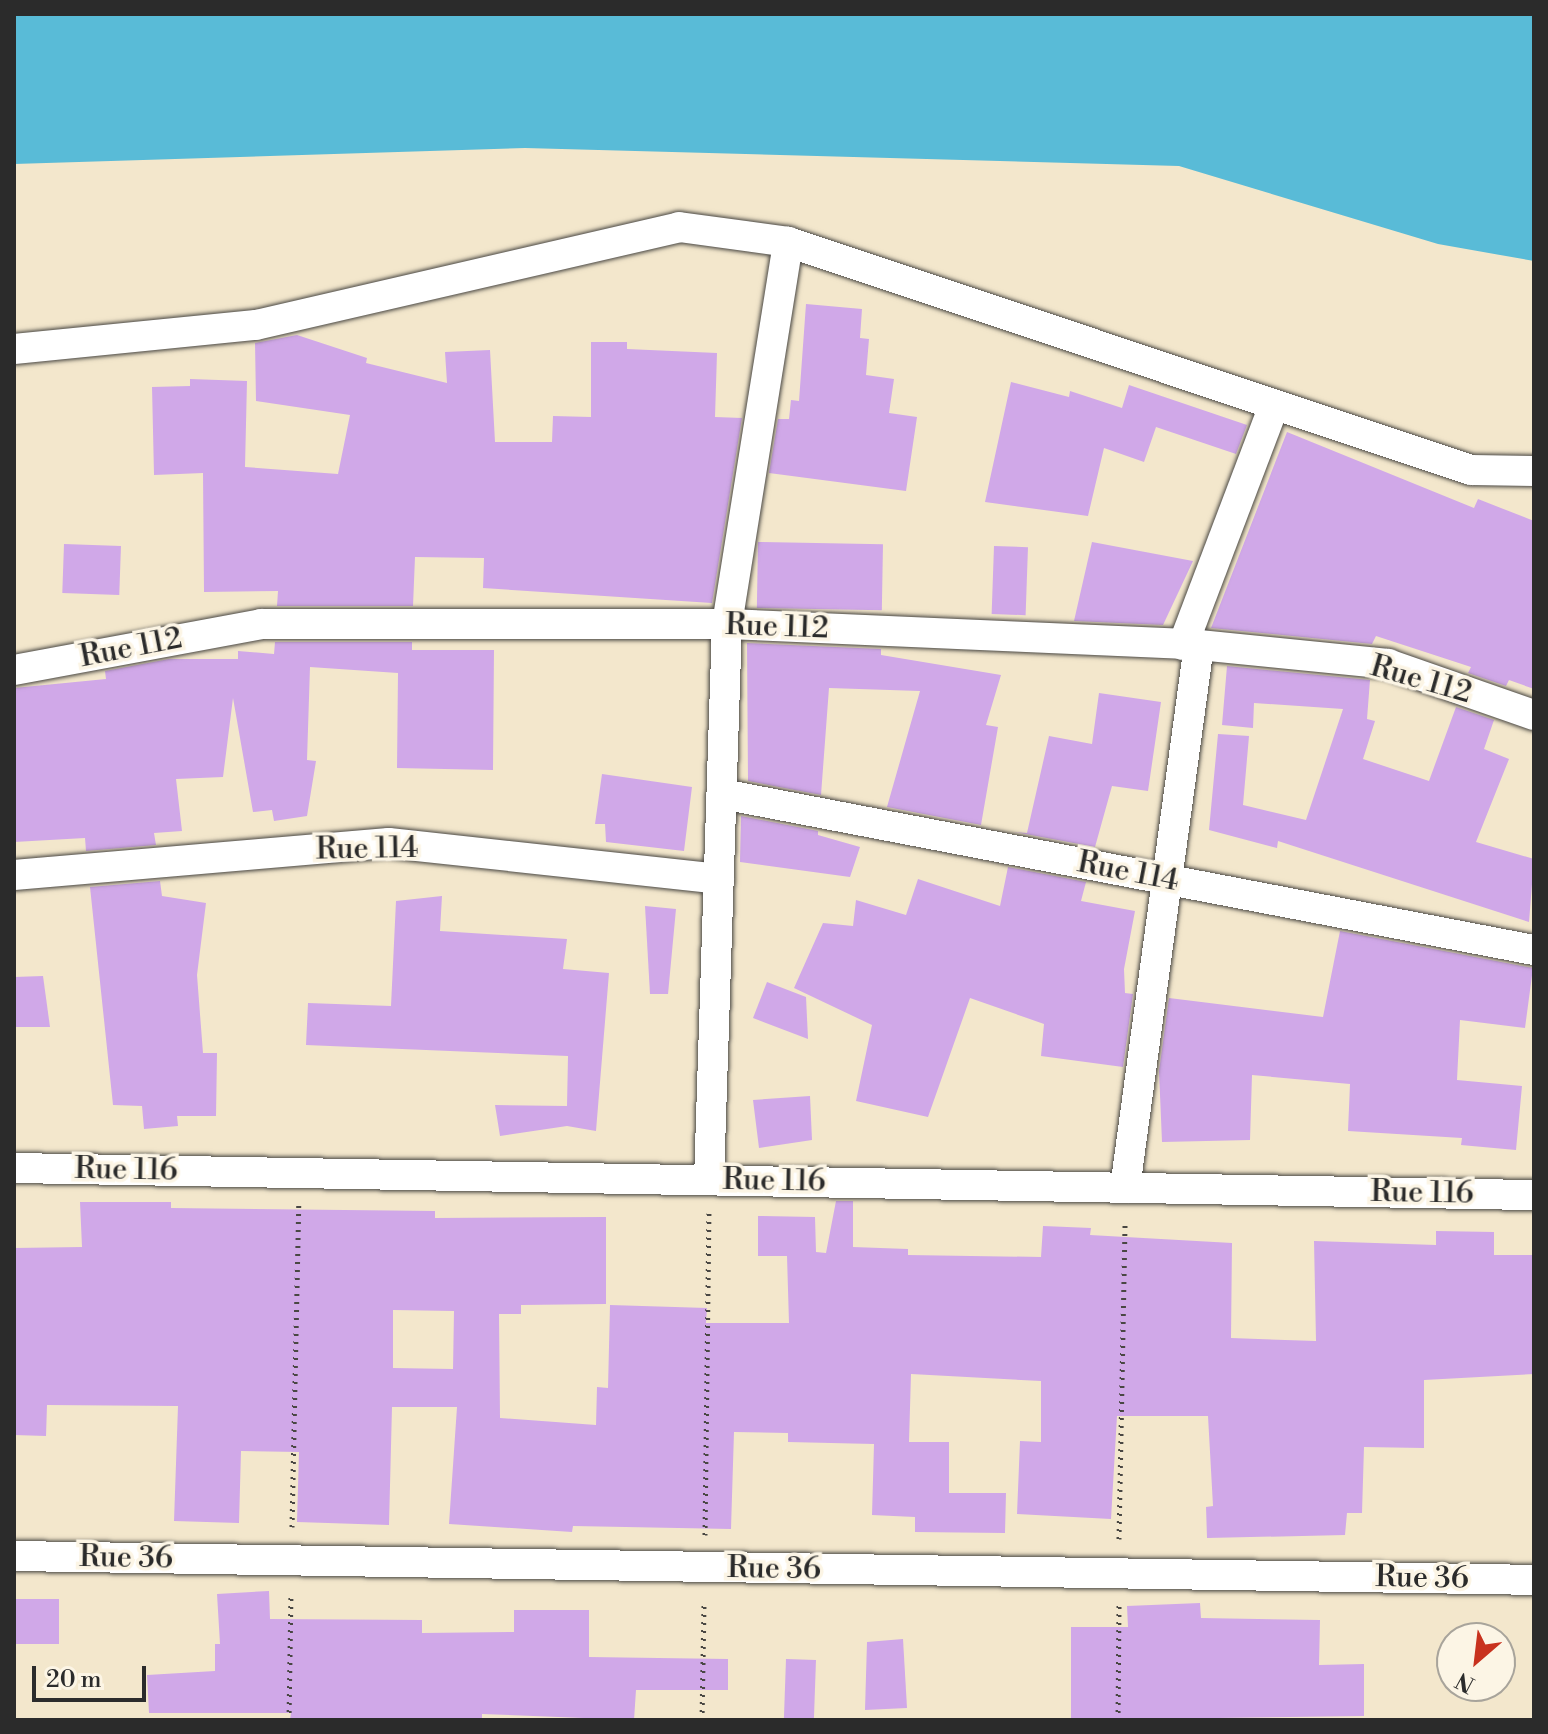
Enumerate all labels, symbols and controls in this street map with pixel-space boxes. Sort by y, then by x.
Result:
street label: Rue 112 [725,607,829,647]
street label: Rue 112 [77,620,185,676]
street label: Rue 112 [1366,648,1476,712]
street label: Rue 114 [315,830,419,868]
street label: Rue 114 [1074,845,1182,899]
street label: Rue 116 [74,1151,178,1189]
street label: Rue 116 [722,1162,826,1200]
street label: Rue 116 [1370,1174,1474,1212]
street label: Rue 36 [79,1539,173,1577]
street label: Rue 36 [727,1550,821,1588]
street label: Rue 36 [1375,1559,1469,1597]
north arrow [1436,1622,1516,1702]
scale bar [36,1650,150,1700]
text: 20 m [46,1665,102,1695]
text: N [1451,1666,1479,1698]

